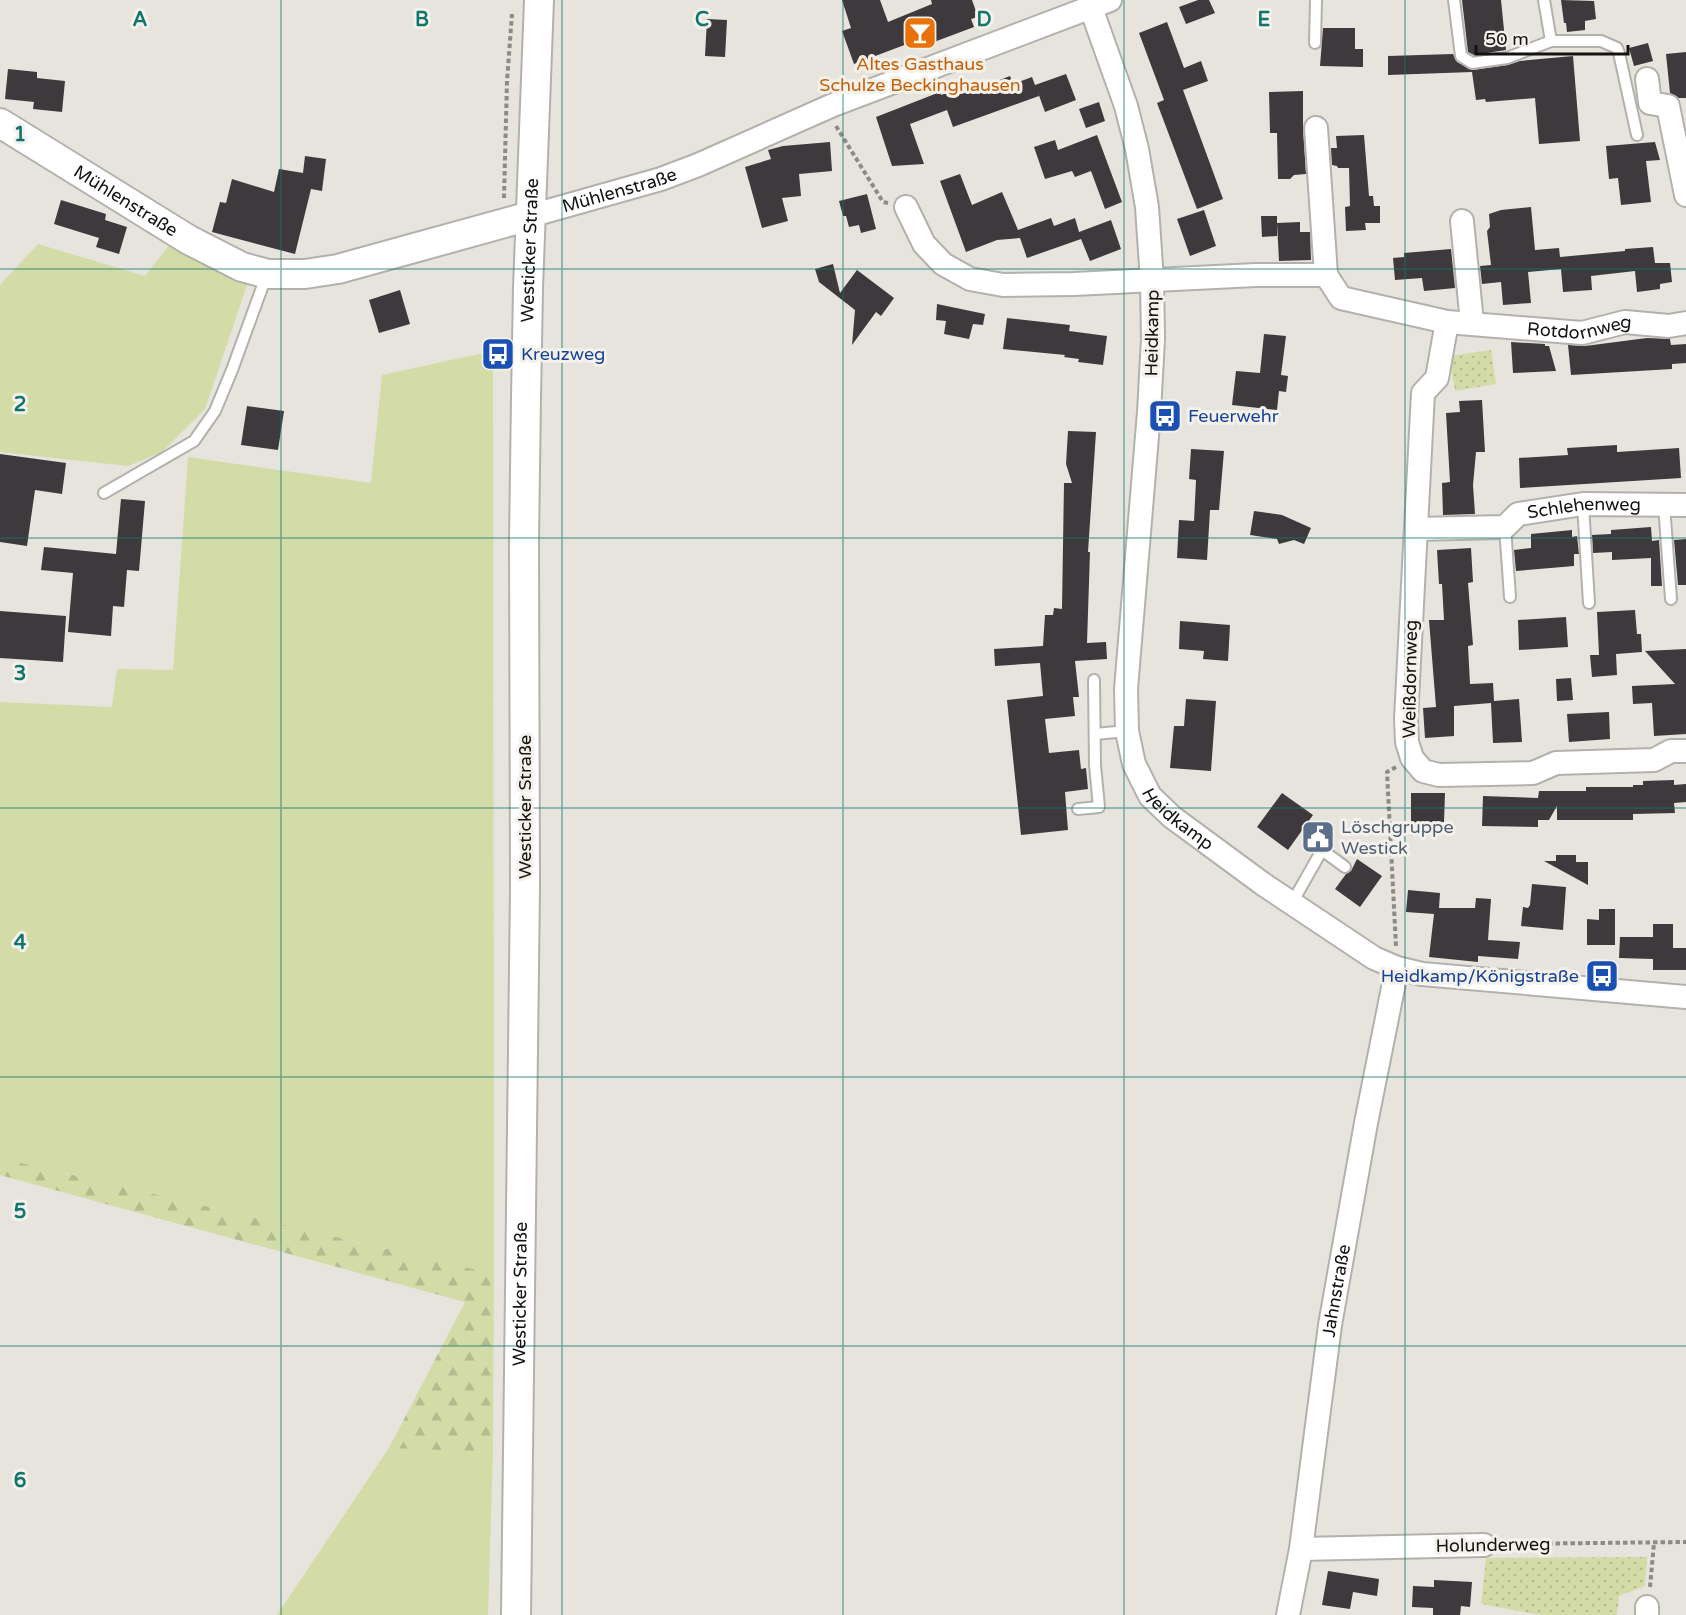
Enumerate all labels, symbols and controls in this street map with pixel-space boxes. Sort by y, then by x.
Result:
text: A [133,8,148,32]
text: B [415,8,429,32]
text: C [695,8,709,32]
text: D [976,8,992,32]
text: E [1258,8,1271,32]
bar icon: Altes Gasthaus Schulze Beckinghausen [902,15,938,51]
scale bar [1476,18,1628,56]
text: 50 m [1485,28,1529,50]
place label: Altes Gasthaus Schulze Beckinghausen [819,53,1021,96]
text: 1 [14,123,26,147]
street label: Mühlenstraße [70,160,182,241]
street label: Mühlenstraße [560,163,680,217]
street label: Westicker Straße [516,178,543,322]
street label: Heidkamp [1140,289,1164,377]
street label: Rotdornweg [1526,311,1633,344]
bus stop icon: Kreuzweg [480,336,516,372]
place label: Kreuzweg [521,343,605,365]
text: 2 [14,393,26,417]
bus stop icon: Feuerwehr [1147,398,1183,434]
place label: Feuerwehr [1188,405,1279,427]
street label: Schlehenweg [1526,493,1641,523]
street label: Weißdornweg [1398,619,1422,739]
text: 3 [14,662,26,686]
street label: Westicker Straße [514,735,536,879]
street label: Heidkamp [1137,784,1218,855]
place label: Löschgruppe Westick [1341,816,1454,859]
public building icon: Löschgruppe Westick [1300,819,1336,855]
text: 4 [14,931,27,955]
bus stop icon: Heidkamp/Königstraße [1584,958,1620,994]
place label: Heidkamp/Königstraße [1381,965,1579,987]
text: 5 [14,1200,26,1224]
street label: Westicker Straße [508,1222,532,1366]
street label: Jahnstraße [1318,1242,1355,1339]
text: 6 [14,1469,26,1493]
street label: Holunderweg [1435,1533,1551,1557]

